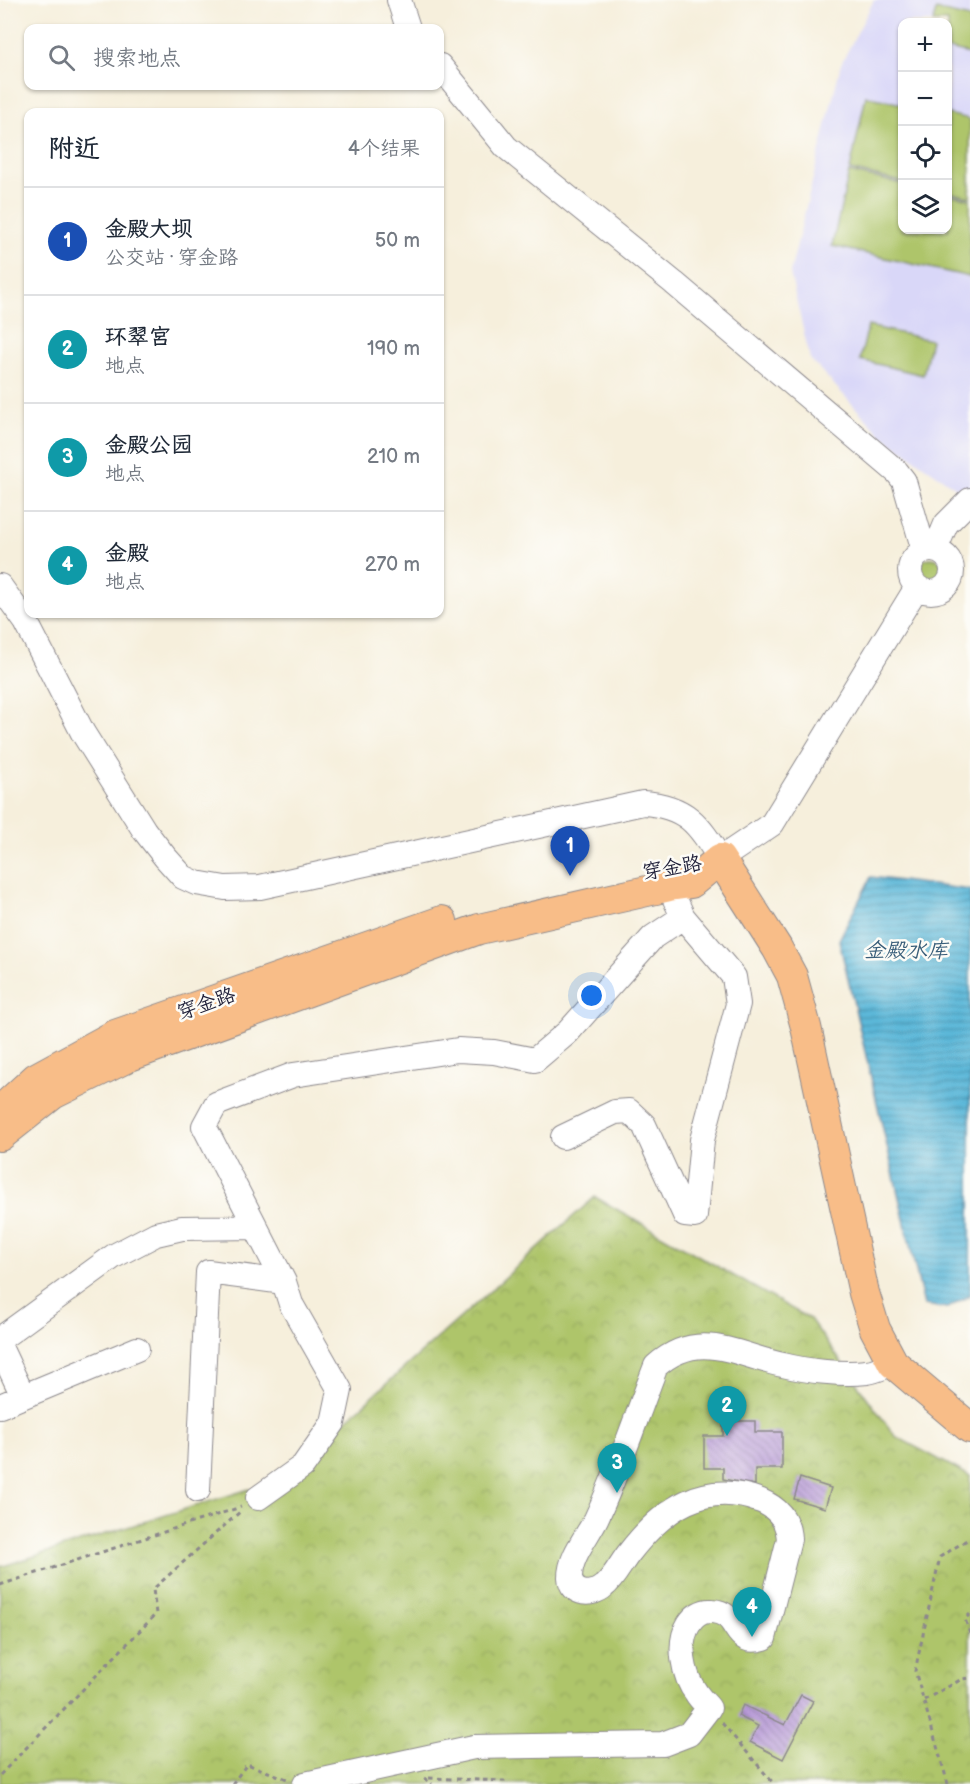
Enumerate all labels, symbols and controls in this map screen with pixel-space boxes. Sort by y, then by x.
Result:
map controls [898,18,952,234]
button: + [898,18,952,72]
search box [24,24,444,90]
icon: search [45,41,78,74]
text: 搜索地点 [93,45,181,72]
button: − [898,72,952,126]
button: locate [898,126,952,180]
text: 附近 [48,134,100,165]
text: 4个结果 [348,137,420,161]
button: layers [898,180,952,234]
text: 金殿大坝 [105,216,193,243]
text: 1 [63,229,72,253]
text: 50 m [375,229,420,253]
text: 公交站 · 穿金路 [105,246,238,270]
text: 环翠宫 [105,324,171,351]
text: 2 [62,337,73,361]
text: 190 m [367,337,420,361]
text: 地点 [105,354,145,378]
text: 金殿公园 [105,432,193,459]
text: 3 [62,445,73,469]
text: 210 m [367,445,420,469]
text: 地点 [105,462,145,486]
text: 金殿 [105,540,149,567]
text: 4 [62,553,73,577]
text: 270 m [365,553,420,577]
text: 地点 [105,570,145,594]
pin: 1 [550,826,590,876]
street label: 穿金路 [641,851,705,885]
water label: 金殿水库 [864,938,950,963]
your location [577,981,606,1010]
street label: 穿金路 [174,983,240,1025]
pin: 2 [708,1386,746,1436]
pin: 3 [598,1444,636,1493]
pin: 4 [732,1588,771,1637]

